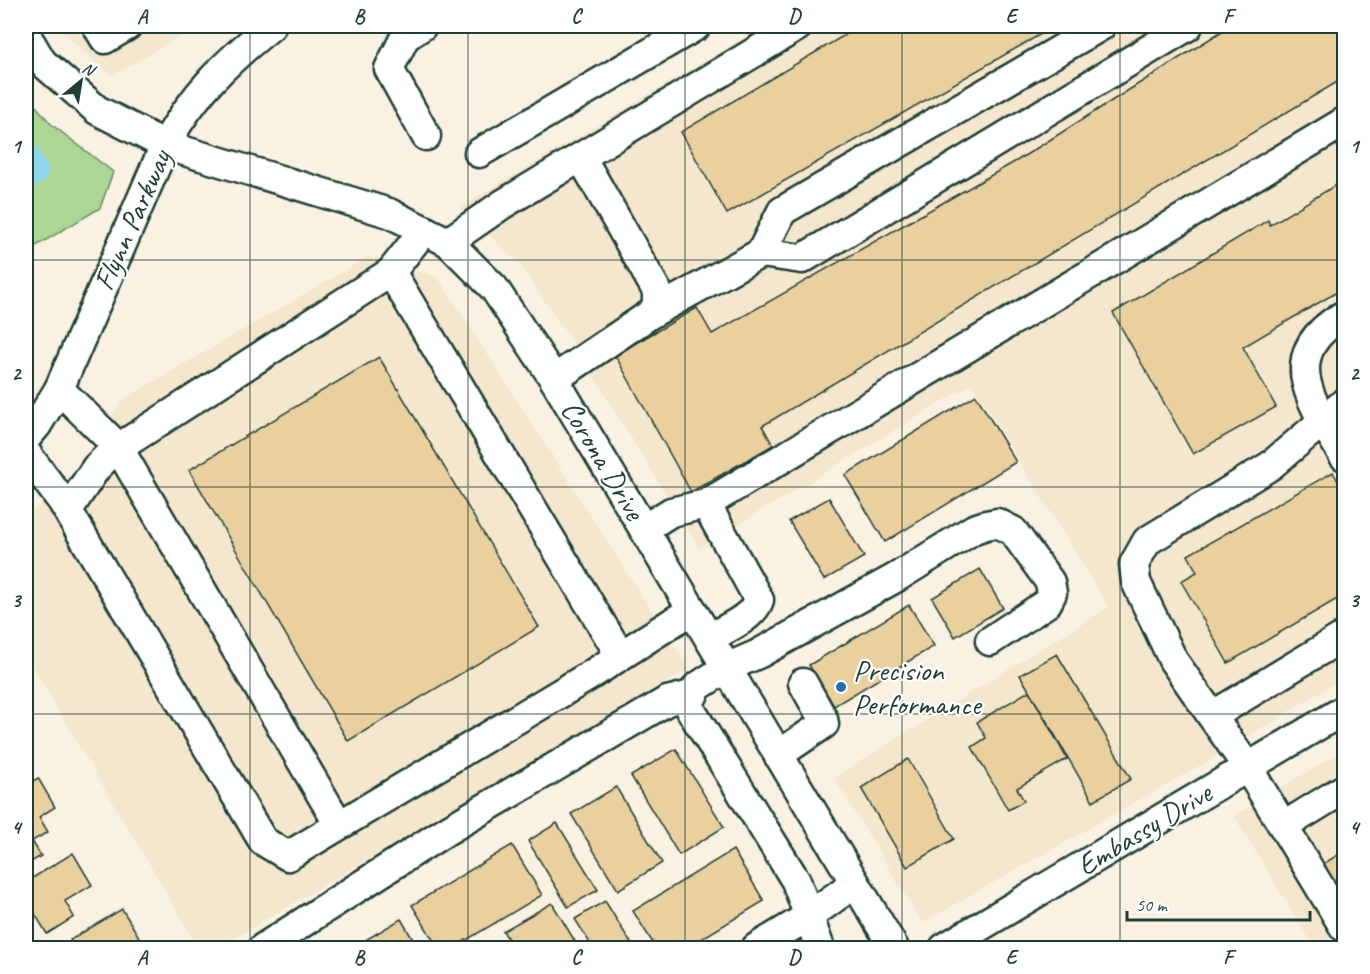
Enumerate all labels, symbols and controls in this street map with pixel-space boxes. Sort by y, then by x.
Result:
text: A [137,4,149,29]
text: B [354,4,366,29]
text: C [571,4,583,29]
text: D [788,4,802,29]
text: E [1006,4,1020,29]
text: F [1223,4,1237,29]
north arrow [51,51,111,111]
text: N [79,58,100,82]
text: 1 [12,134,23,159]
text: 1 [1350,134,1361,159]
street label: Flynn Parkway [84,142,180,296]
text: 2 [12,361,23,386]
text: 2 [1350,361,1361,386]
street label: Corona Drive [552,393,655,529]
text: 3 [12,588,23,613]
text: 3 [1350,588,1361,613]
place label: Precision Performance [853,651,983,723]
marker: Precision Performance [834,680,848,694]
street label: Embassy Drive [1070,773,1220,884]
text: 4 [12,815,24,840]
text: 4 [1350,815,1362,840]
scale bar [1127,884,1310,922]
text: 50 m [1136,894,1169,916]
text: A [137,945,149,970]
text: B [354,945,366,970]
text: C [571,945,583,970]
text: D [788,945,802,970]
text: E [1006,945,1020,970]
text: F [1223,945,1237,970]

